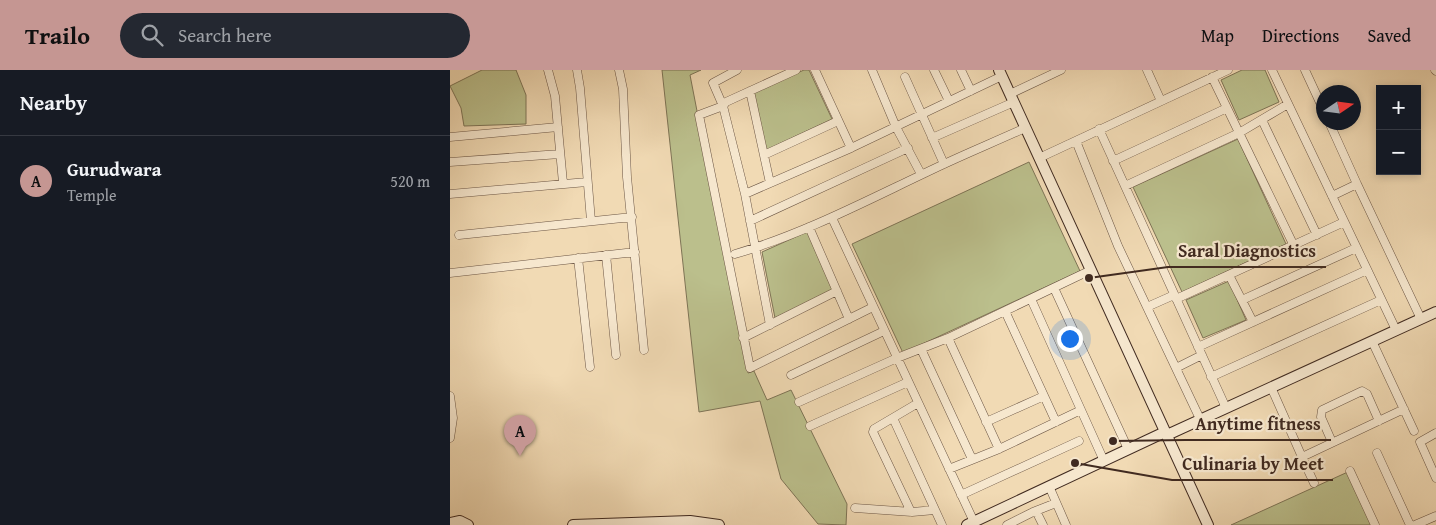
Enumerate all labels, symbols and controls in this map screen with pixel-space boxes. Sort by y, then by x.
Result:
search box [120,13,470,58]
text: Trailo [25,18,90,53]
icon: search [138,21,166,49]
text: Search here [178,21,272,49]
text: Map [1201,22,1234,49]
text: Directions [1262,22,1339,49]
text: Saved [1367,22,1411,49]
north arrow [1316,85,1361,130]
map controls [1376,85,1421,175]
button: + [1376,85,1421,130]
text: Nearby [20,87,87,118]
button: − [1376,130,1421,175]
text: Gurudwara [67,155,161,183]
text: A [31,169,41,193]
text: 520 m [390,169,430,193]
text: Temple [67,183,117,207]
callout: Saral Diagnostics [1168,234,1326,267]
text: Saral Diagnostics [1178,237,1316,264]
your location [1057,326,1083,352]
callout: Anytime fitness [1185,407,1331,440]
text: Anytime fitness [1195,410,1321,437]
pin: A [504,415,536,456]
callout: Culinaria by Meet [1172,447,1333,480]
text: Culinaria by Meet [1182,450,1324,477]

